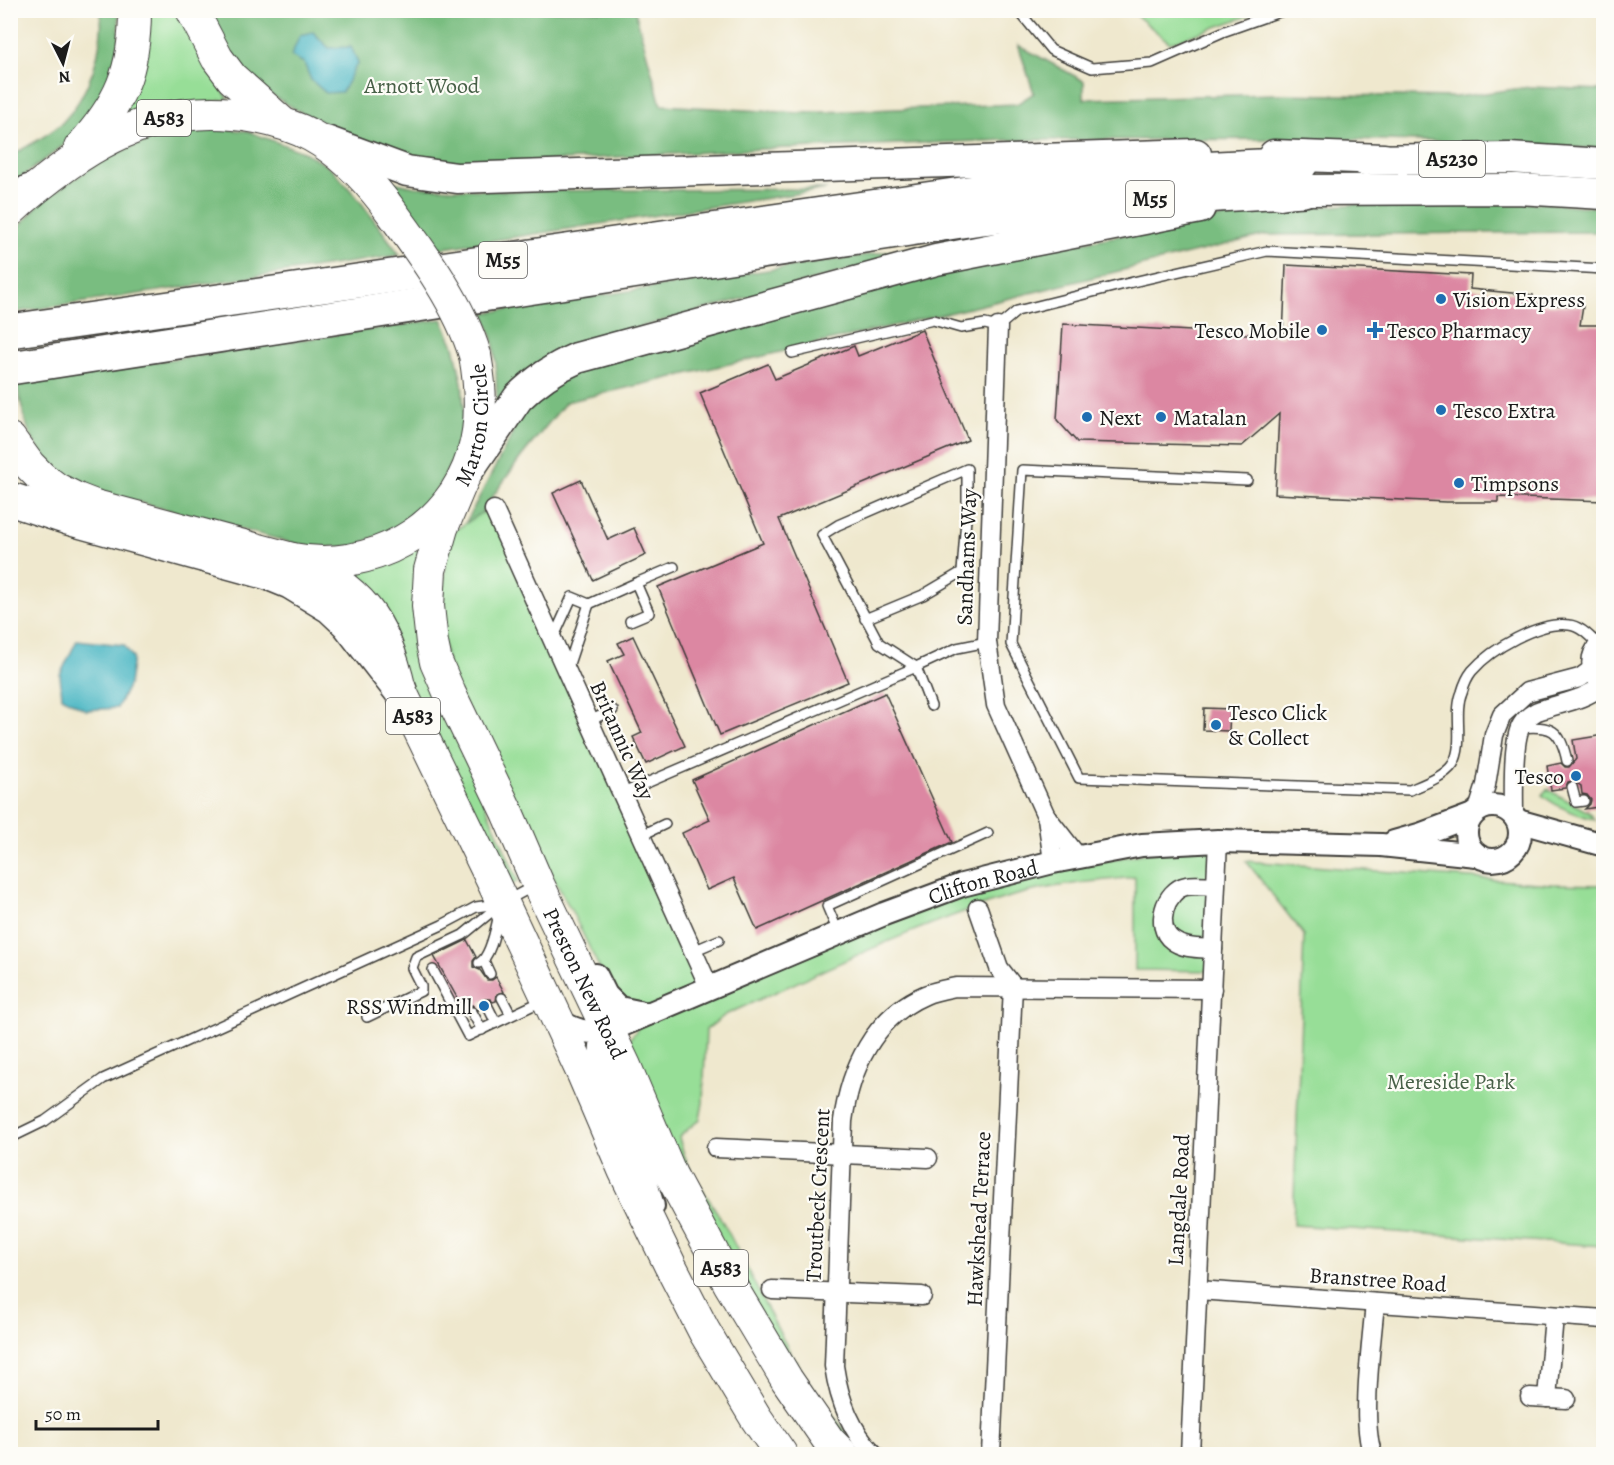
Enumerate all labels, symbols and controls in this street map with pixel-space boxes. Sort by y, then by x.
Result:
north arrow [33,33,93,93]
text: N [57,65,71,89]
park label: Arnott Wood [363,71,480,101]
road number: A583 [137,100,191,136]
road number: A5230 [1419,141,1485,177]
road number: M55 [1126,181,1174,217]
road number: M55 [479,242,527,278]
place label: Vision Express [1452,285,1585,315]
marker: Vision Express [1434,292,1448,306]
place label: Tesco Mobile [1195,316,1310,346]
place label: Tesco Pharmacy [1387,316,1531,346]
marker: Tesco Mobile [1315,323,1329,337]
marker: Tesco Pharmacy [1368,323,1382,337]
street label: Marton Circle [448,361,496,491]
place label: Tesco Extra [1453,396,1557,426]
place label: Next [1099,403,1142,433]
place label: Matalan [1173,403,1247,433]
marker: Tesco Extra [1434,403,1448,417]
marker: Next [1080,410,1094,424]
marker: Matalan [1154,410,1168,424]
place label: Timpsons [1471,469,1559,499]
marker: Timpsons [1452,476,1466,490]
street label: Sandhams Way [950,488,984,626]
street label: Britannic Way [582,676,662,805]
road number: A583 [386,698,440,734]
place label: Tesco Click & Collect [1228,698,1327,753]
marker: Tesco Click & Collect [1209,718,1223,732]
place label: Tesco [1515,762,1564,792]
marker: Tesco [1569,769,1583,783]
street label: Clifton Road [924,852,1041,912]
street label: Preston New Road [535,903,633,1064]
place label: RSS Windmill [346,992,472,1022]
marker: RSS Windmill [477,999,491,1013]
park label: Mereside Park [1387,1067,1515,1097]
street label: Troutbeck Crescent [798,1108,838,1283]
street label: Hawkshead Terrace [959,1131,999,1308]
street label: Langdale Road [1161,1133,1197,1267]
road number: A583 [694,1250,748,1286]
street label: Branstree Road [1308,1260,1448,1300]
scale bar [36,1393,158,1431]
text: 50 m [45,1402,81,1426]

